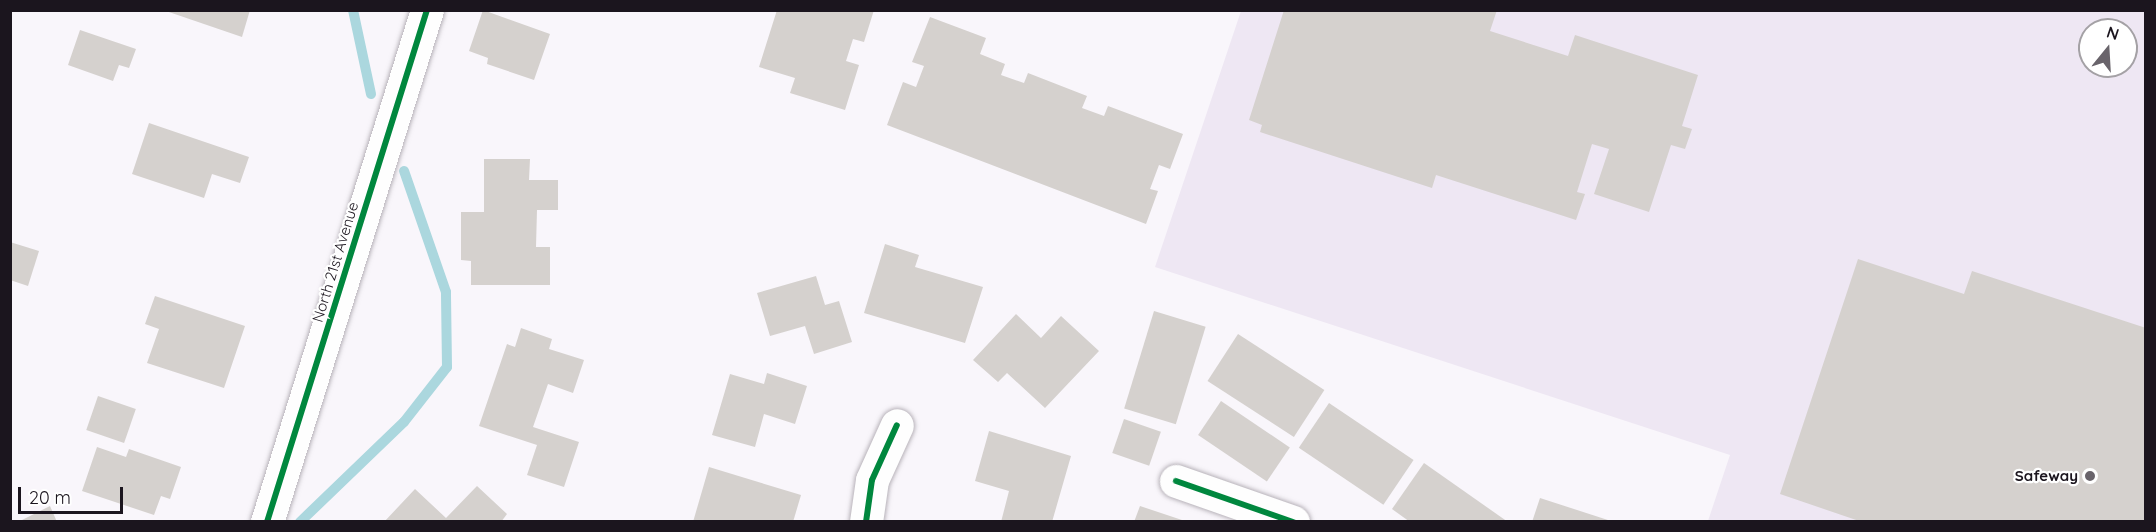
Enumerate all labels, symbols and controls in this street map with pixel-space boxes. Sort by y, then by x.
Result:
north arrow [2078,18,2138,78]
text: N [2104,21,2122,44]
street label: North 21st Avenue [308,200,362,324]
place label: Safeway [2015,467,2078,485]
marker: Safeway [2083,469,2097,483]
scale bar [21,475,126,513]
text: 20 m [29,486,71,509]

